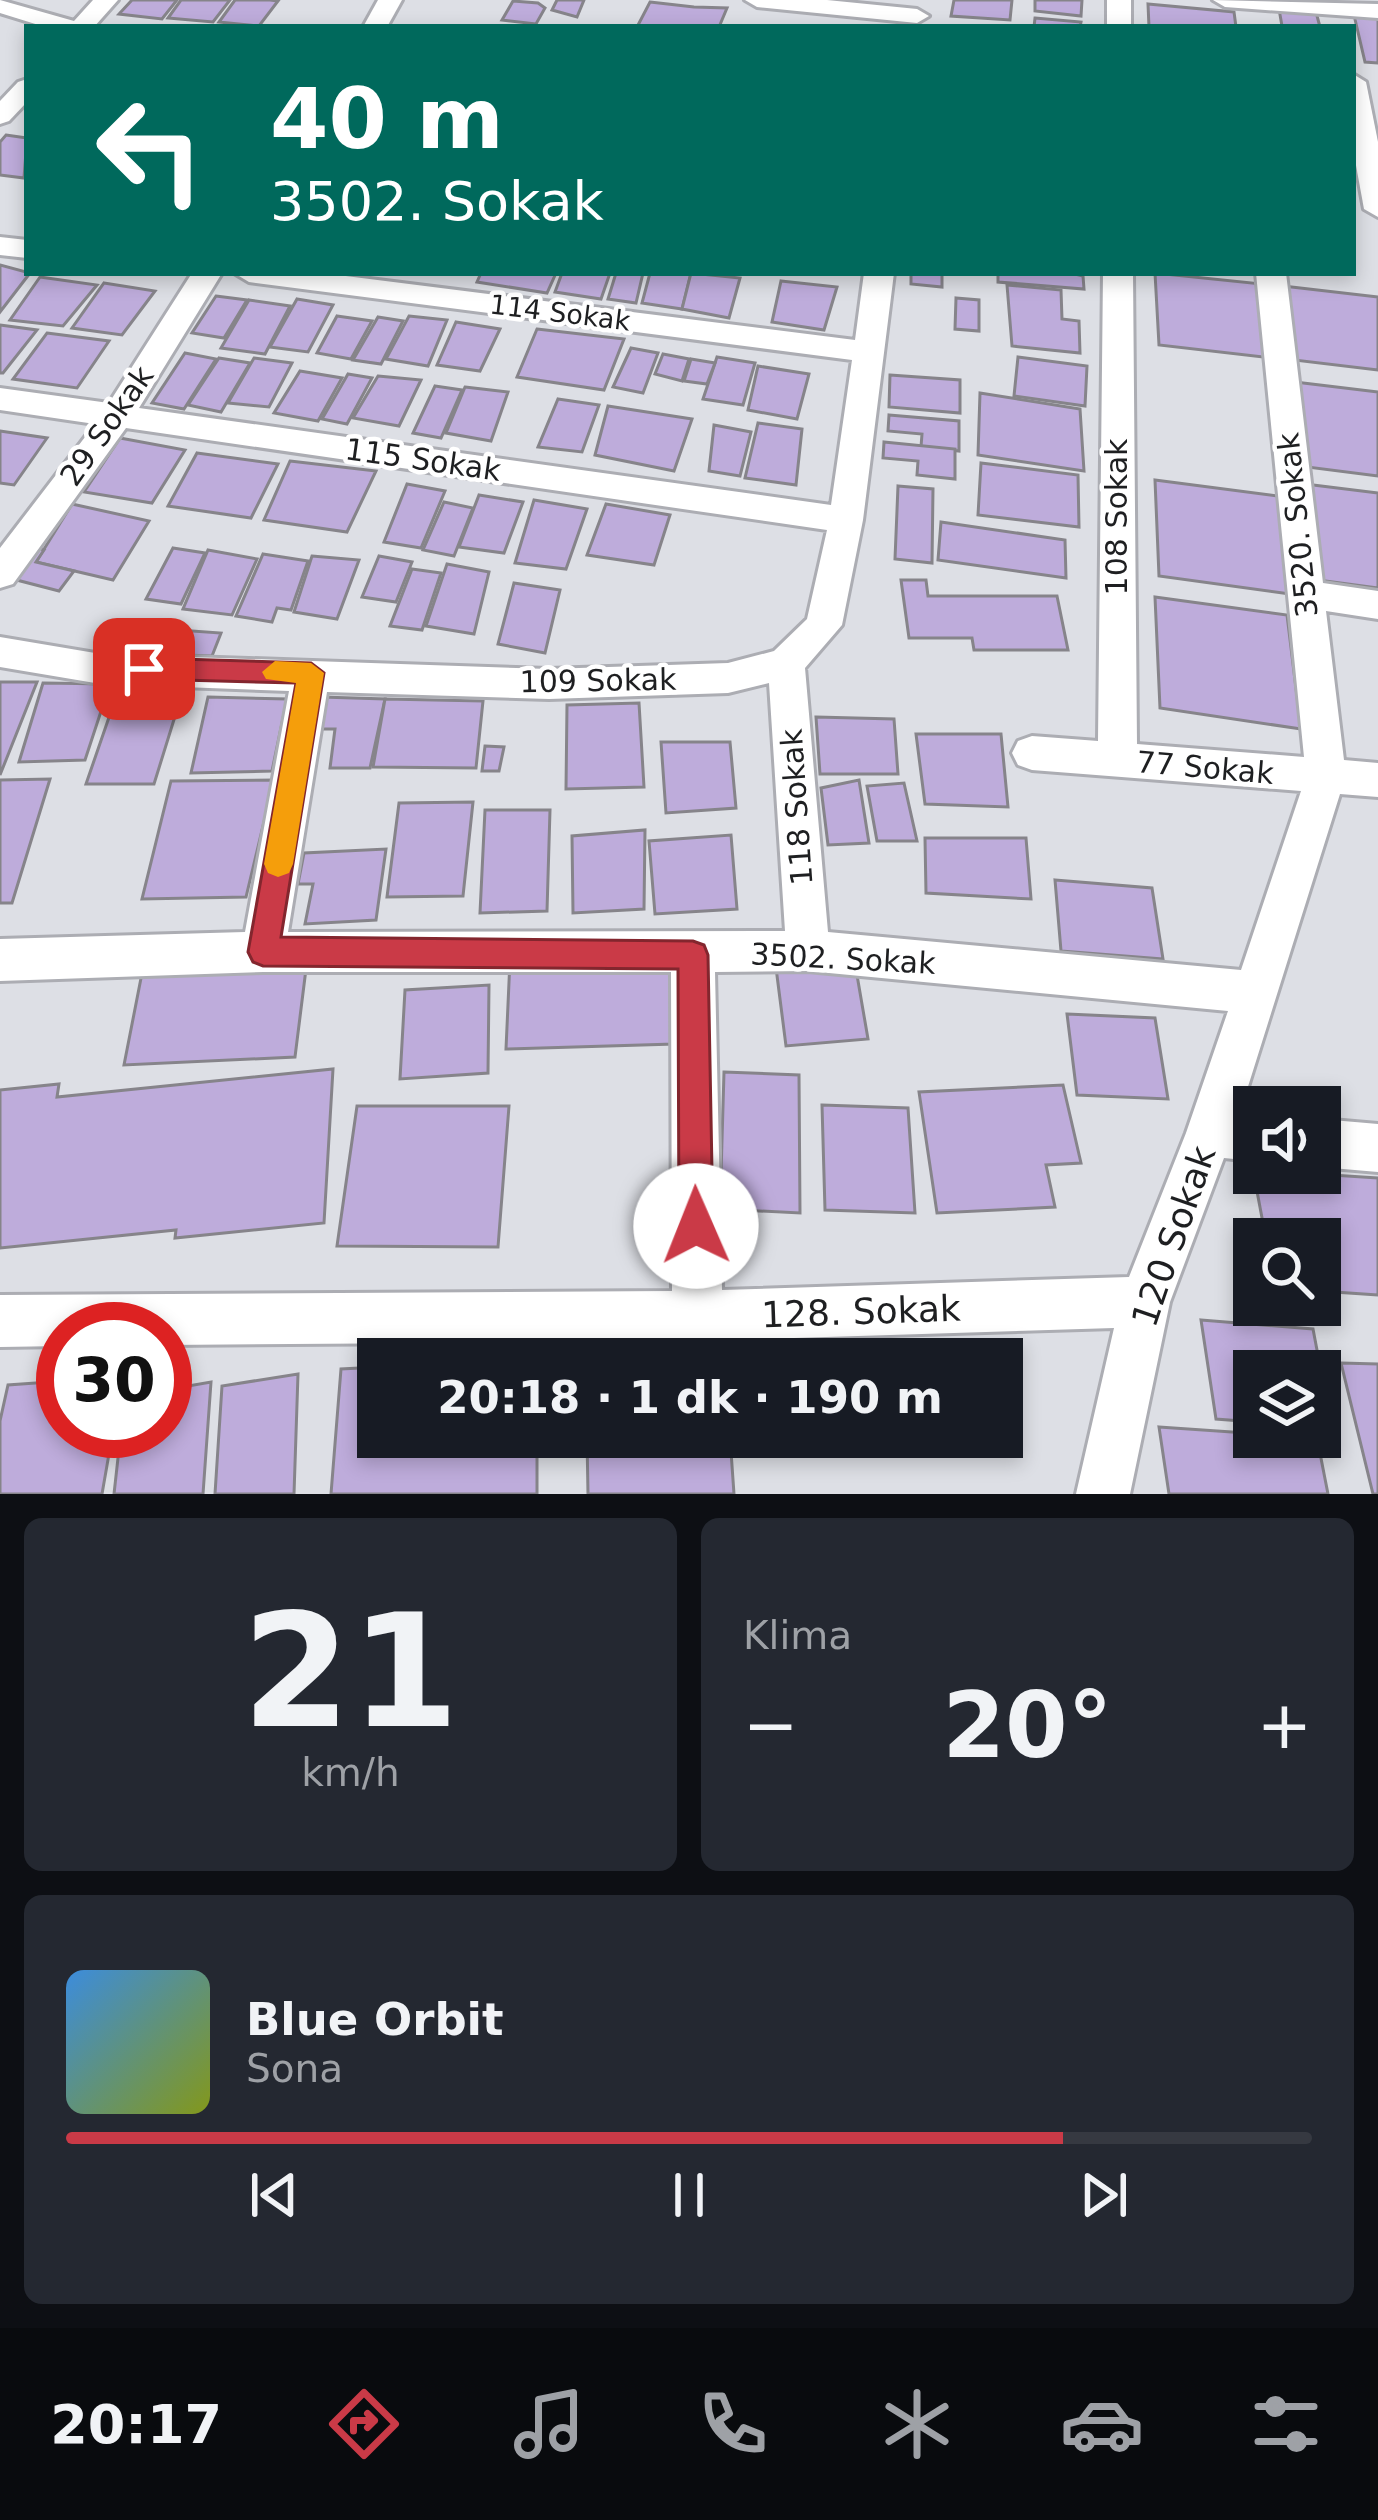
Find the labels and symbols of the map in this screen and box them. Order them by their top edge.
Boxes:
street label: 114 Sokak [488,289,632,337]
street label: 29 Sokak [53,359,161,492]
street label: 3520. Sokak [1270,430,1325,619]
street label: 115 Sokak [343,431,504,488]
street label: 108 Sokak [1099,438,1134,595]
pin [93,618,195,720]
street label: 109 Sokak [519,662,677,699]
street label: 118 Sokak [774,727,819,886]
street label: 77 Sokak [1135,744,1276,791]
street label: 3502. Sokak [750,936,937,981]
street label: 120 Sokak [1123,1140,1224,1332]
position arrow [633,1163,759,1289]
street label: 128. Sokak [761,1288,962,1335]
speed limit sign: 30 [36,1302,192,1458]

